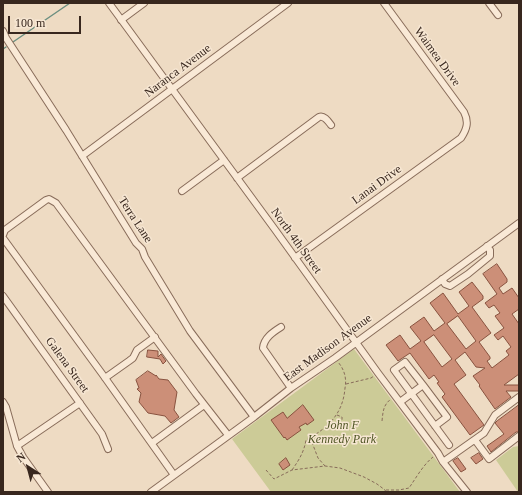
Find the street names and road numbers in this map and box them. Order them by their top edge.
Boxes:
street label: Waimea Drive [411,25,463,89]
street label: Naranca Avenue [142,41,214,101]
street label: Lanai Drive [349,162,405,208]
street label: Terra Lane [115,194,155,246]
street label: North 4th Street [267,205,325,277]
street label: East Madison Avenue [281,311,375,385]
street label: Galena Street [42,334,92,396]

